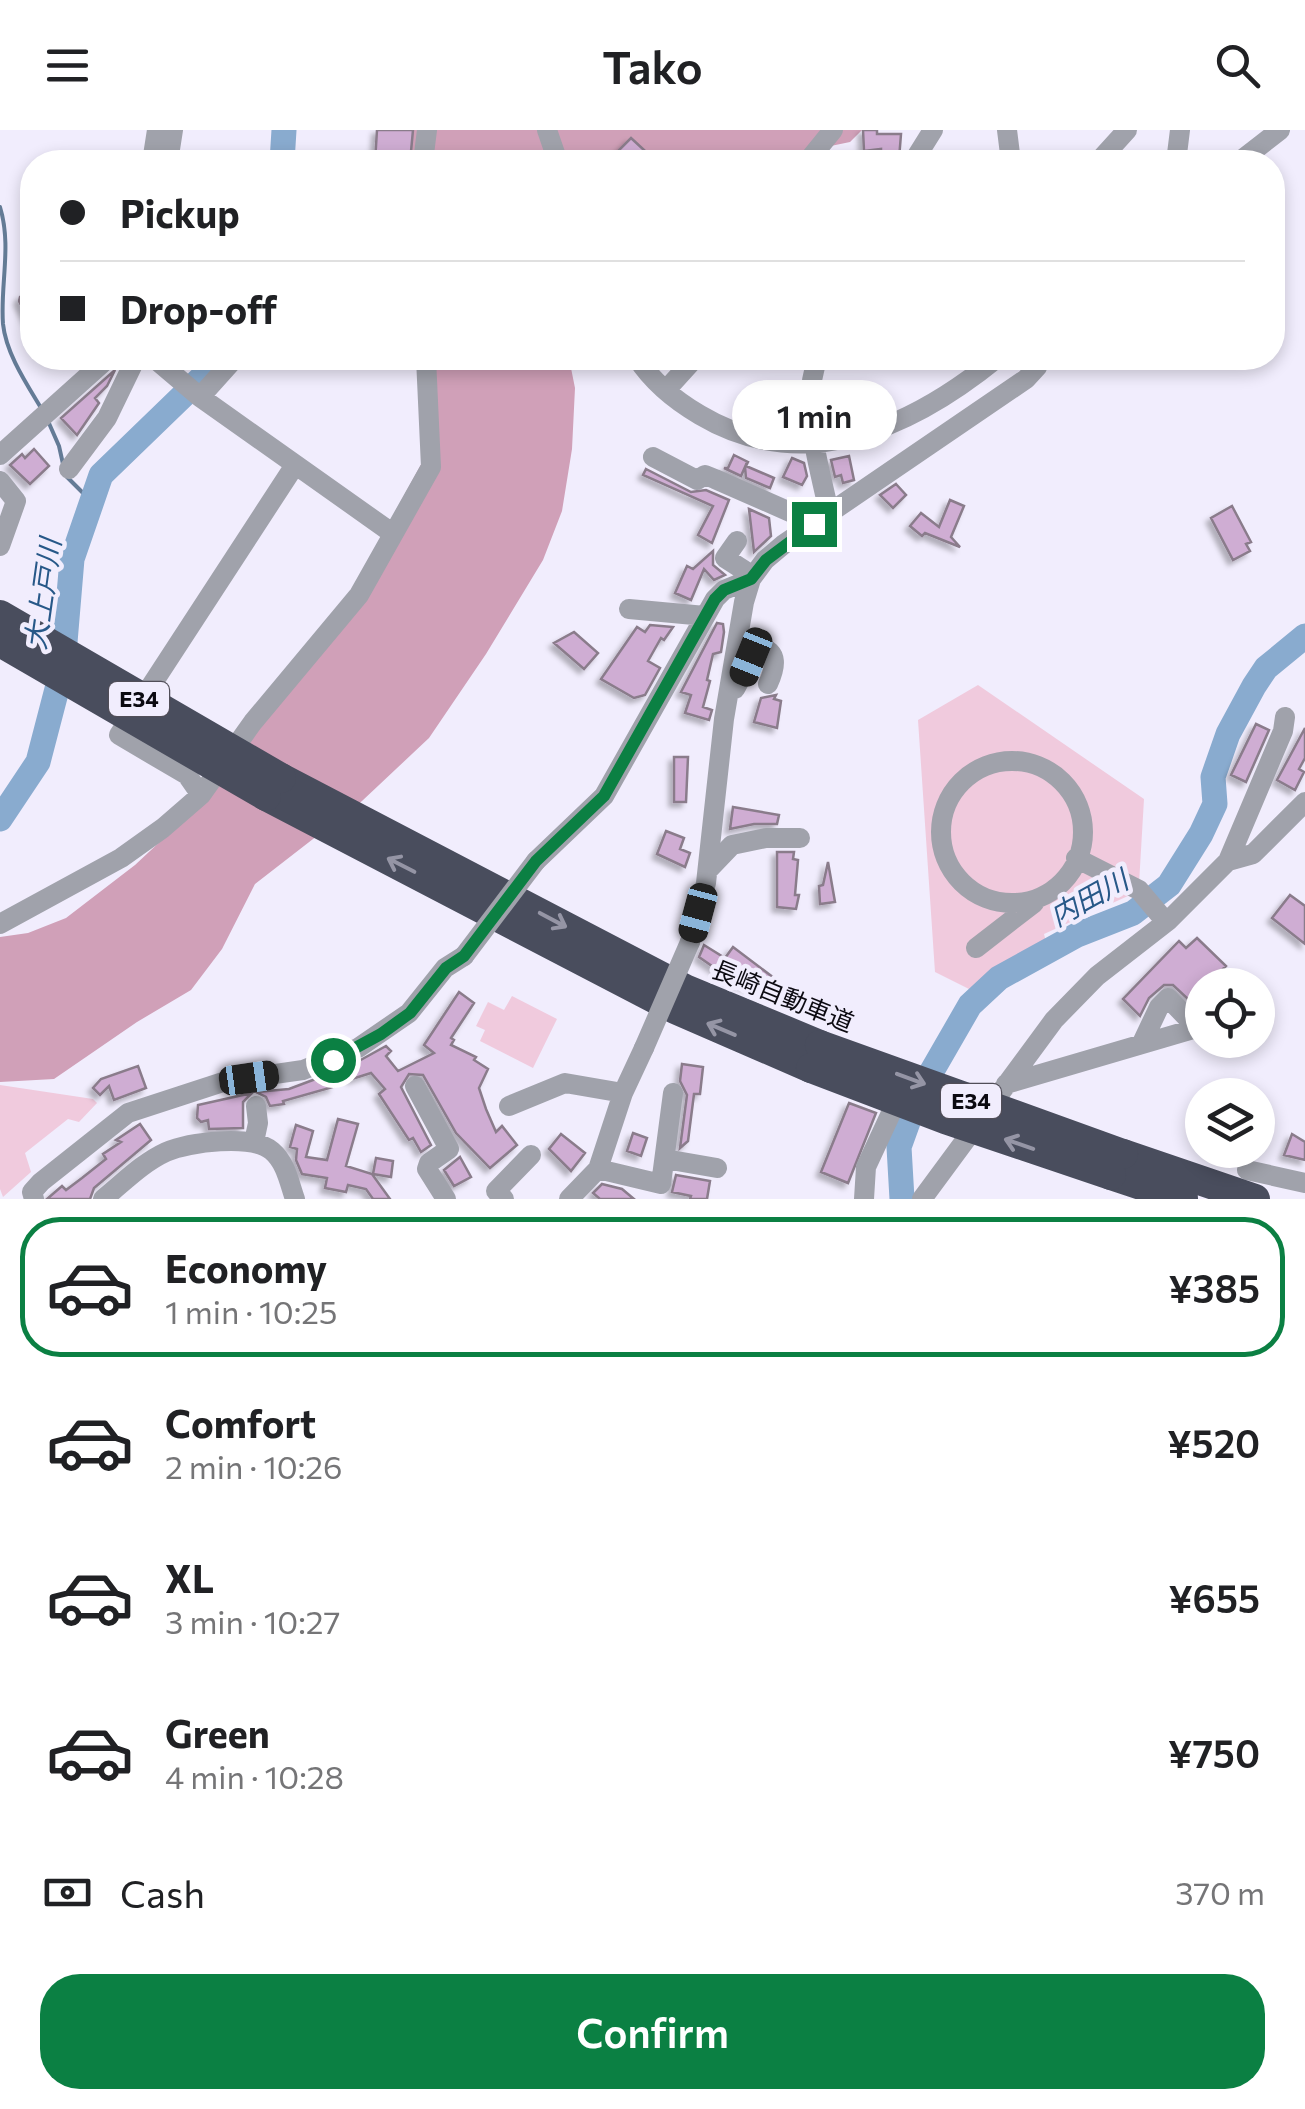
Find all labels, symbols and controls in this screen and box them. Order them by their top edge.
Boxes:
icon: menu [40,38,95,93]
text: Tako [602,38,703,93]
icon: search [1210,38,1265,93]
text: Pickup [120,189,240,236]
text: Drop-off [120,285,277,332]
callout: 1 min [732,379,896,449]
text: 1 min [777,395,852,435]
route end [792,502,837,547]
water label: 大上戸川 [17,533,67,652]
car [726,624,776,690]
road number: E34 [109,682,169,716]
one-way arrow [386,855,416,874]
water label: 内田川 [1044,860,1136,932]
car [676,880,720,946]
one-way arrow [538,910,568,930]
street label: 長崎自動車道 [708,953,859,1037]
map controls [1185,968,1275,1168]
button: locate [1185,968,1275,1058]
one-way arrow [706,1019,737,1037]
route start [311,1038,356,1083]
car [217,1059,281,1097]
one-way arrow [895,1071,926,1089]
button: layers [1185,1078,1275,1168]
road number: E34 [941,1084,1001,1118]
one-way arrow [1004,1134,1035,1152]
icon: car [45,1242,135,1332]
text: Economy [165,1244,327,1291]
text: ¥385 [1168,1264,1260,1311]
text: 1 min · 10:25 [165,1291,337,1331]
icon: car [45,1397,135,1487]
text: Comfort [165,1399,316,1446]
text: ¥520 [1167,1419,1260,1466]
text: 2 min · 10:26 [165,1446,342,1486]
icon: car [45,1552,135,1642]
text: XL [165,1554,214,1601]
text: ¥655 [1169,1574,1260,1621]
text: 3 min · 10:27 [165,1601,340,1641]
icon: car [45,1707,135,1797]
text: Green [165,1709,270,1756]
text: ¥750 [1168,1729,1260,1776]
text: 4 min · 10:28 [165,1756,344,1796]
icon: cash [40,1865,95,1920]
text: Cash [120,1869,205,1916]
text: 370 m [1175,1872,1265,1912]
button: Confirm [40,1974,1265,2089]

